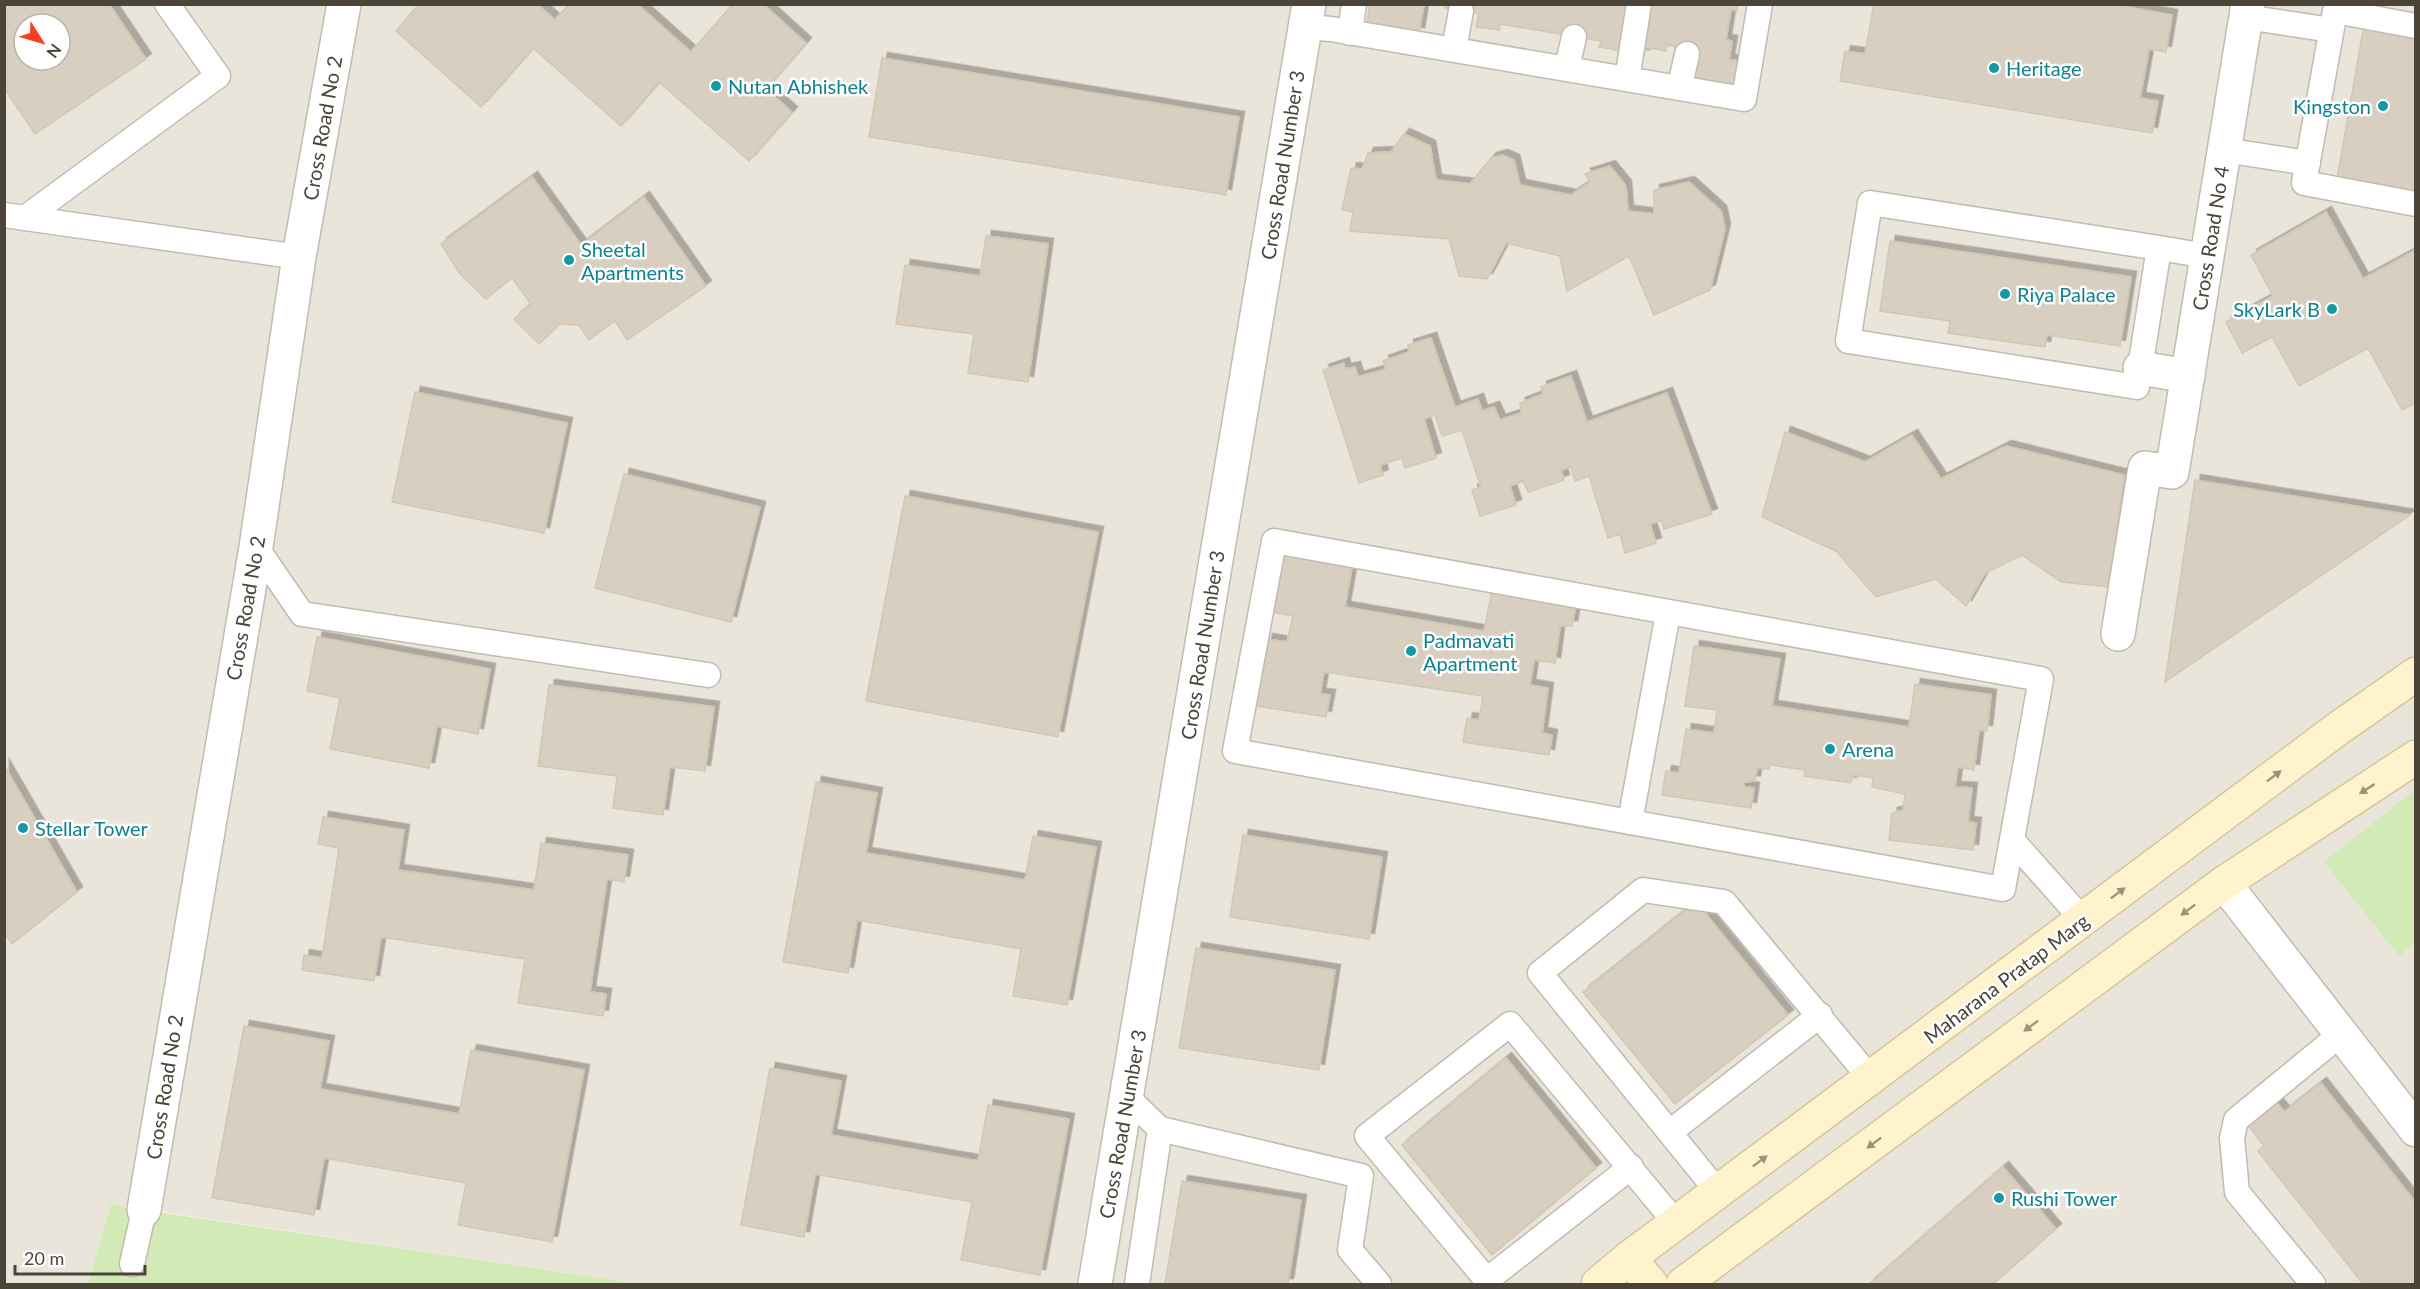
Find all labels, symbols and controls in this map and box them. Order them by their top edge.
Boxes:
north arrow [12,12,72,72]
text: N [43,41,66,62]
street label: Cross Road No 2 [297,54,347,202]
place label: Heritage [2006,56,2082,80]
marker: Heritage [1987,61,2001,75]
street label: Cross Road Number 3 [1255,69,1309,261]
place label: Nutan Abhishek [728,74,869,98]
marker: Nutan Abhishek [709,79,723,93]
place label: Kingston [2293,94,2371,118]
marker: Kingston [2376,99,2390,113]
street label: Cross Road No 4 [2187,163,2233,312]
place label: Sheetal Apartments [581,237,684,284]
marker: Sheetal Apartments [562,253,576,267]
place label: Riya Palace [2017,282,2116,306]
marker: Riya Palace [1998,287,2012,301]
place label: SkyLark B [2233,297,2320,321]
marker: SkyLark B [2325,302,2339,316]
street label: Cross Road No 2 [220,534,270,682]
street label: Cross Road Number 3 [1175,549,1229,741]
place label: Padmavati Apartment [1423,628,1517,675]
marker: Padmavati Apartment [1404,644,1418,658]
place label: Arena [1842,737,1894,761]
marker: Arena [1823,742,1837,756]
one-way arrow [2266,770,2282,783]
one-way arrow [2358,784,2375,795]
place label: Stellar Tower [35,816,149,840]
marker: Stellar Tower [16,821,30,835]
one-way arrow [2110,887,2126,900]
one-way arrow [2180,904,2196,916]
street label: Maharana Pratap Marg [1919,908,2093,1048]
street label: Cross Road No 2 [141,1013,187,1161]
one-way arrow [2024,1020,2039,1032]
street label: Cross Road Number 3 [1094,1028,1150,1220]
one-way arrow [1867,1136,1882,1148]
one-way arrow [1752,1155,1768,1167]
place label: Rushi Tower [2011,1186,2118,1210]
marker: Rushi Tower [1992,1191,2006,1205]
scale bar [15,1238,146,1276]
text: 20 m [24,1247,64,1269]

